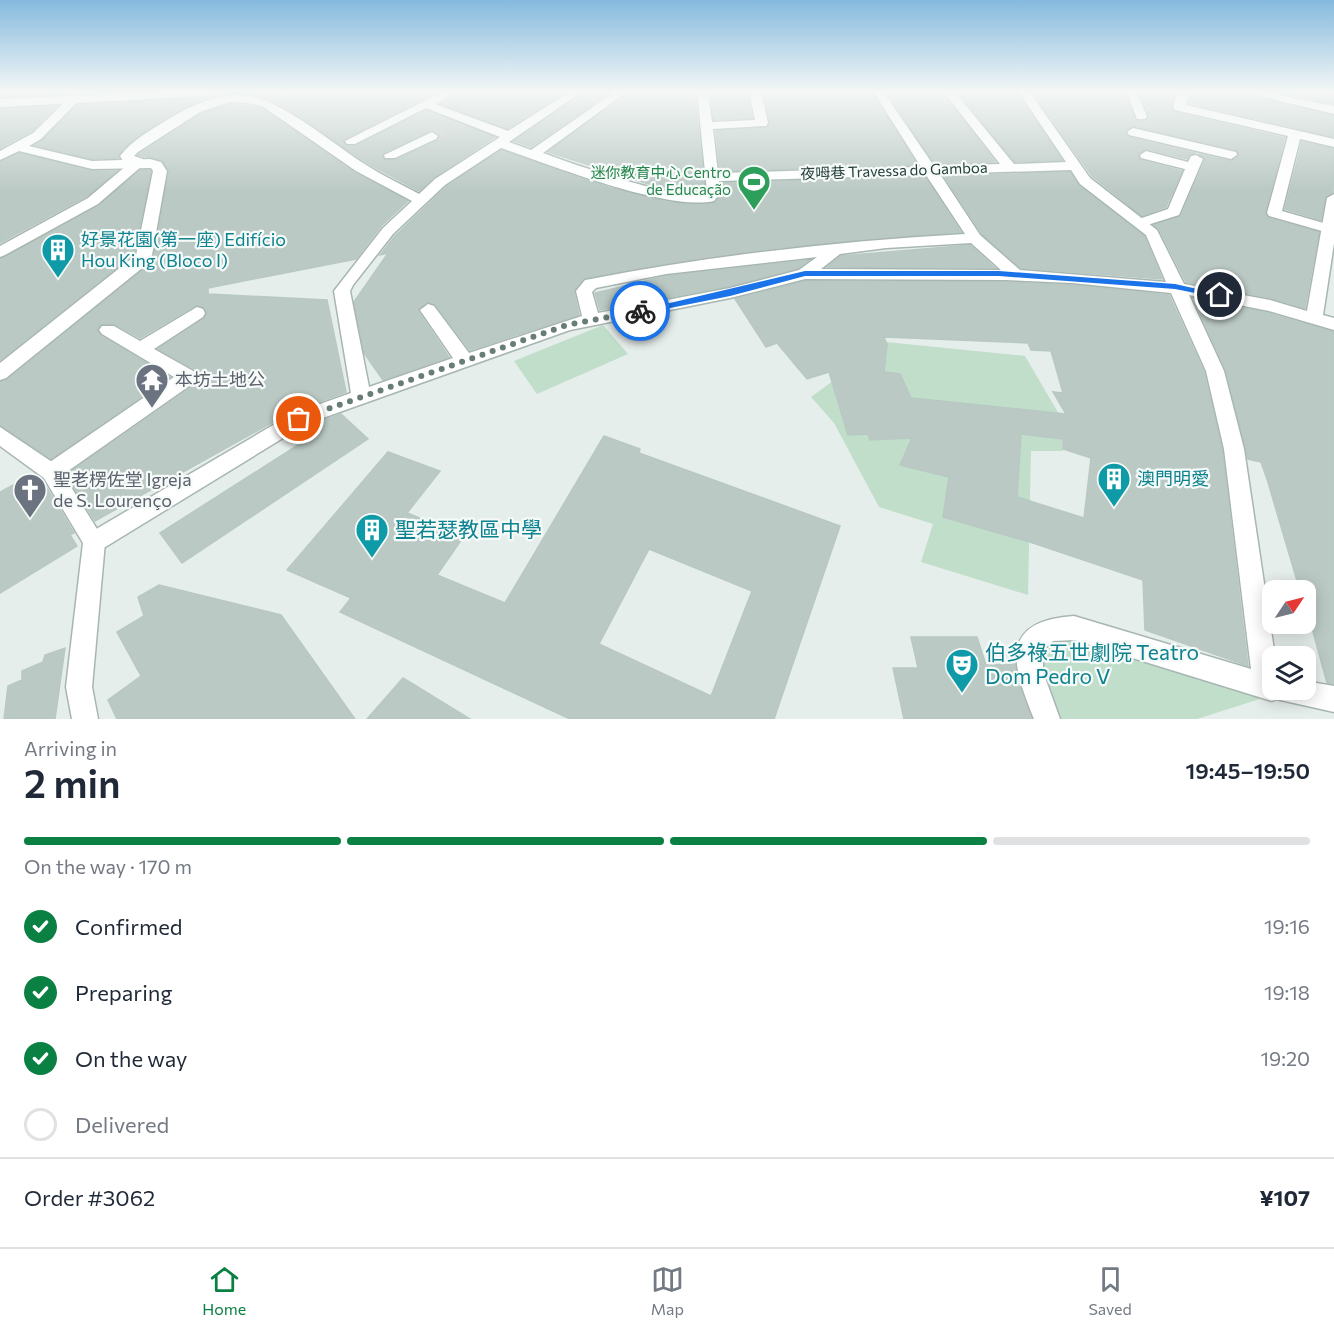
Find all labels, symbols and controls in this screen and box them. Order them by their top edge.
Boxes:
street label: 夜呣巷 Travessa do Gamboa [800,158,988,182]
place label: 迷你教育中心 Centro de Educação [590,163,731,198]
sports icon: 迷你教育中心 Centro de Educação [736,164,772,211]
place label: 好景花園(第一座) Edifício Hou King (Bloco I) [81,228,286,271]
building icon: 好景花園(第一座) Edifício Hou King (Bloco I) [40,232,76,279]
pin [1194,269,1245,320]
icon: home [1203,278,1236,311]
courier [610,281,670,341]
icon: bike [624,295,657,328]
temple icon: 本坊土地公 [134,362,170,409]
place label: 本坊土地公 [175,368,265,390]
pin [273,393,324,444]
icon: bag [282,402,315,435]
building icon: 澳門明愛 [1096,461,1132,508]
place label: 澳門明愛 [1137,467,1209,489]
place label: 聖老楞佐堂 Igreja de S. Lourenço [53,468,192,511]
church icon: 聖老楞佐堂 Igreja de S. Lourenço [12,472,48,519]
building icon: 聖若瑟教區中學 [354,512,390,559]
place label: 聖若瑟教區中學 [395,516,542,541]
north arrow [1262,580,1316,634]
map controls [1262,580,1316,700]
place label: 伯多祿五世劇院 Teatro Dom Pedro V [985,639,1199,688]
button: layers [1262,646,1316,700]
theatre icon: 伯多祿五世劇院 Teatro Dom Pedro V [944,647,980,694]
text: Arriving in [24,736,117,760]
text: 19:45–19:50 [1185,757,1310,784]
text: 2 min [24,758,121,806]
text: On the way · 170 m [24,854,192,878]
icon: check [24,910,57,943]
text: Confirmed [75,913,182,940]
text: 19:16 [1264,914,1310,938]
icon: check [24,976,57,1009]
text: Preparing [75,979,172,1006]
text: 19:18 [1264,980,1310,1004]
icon: check [24,1042,57,1075]
text: On the way [75,1045,187,1072]
text: 19:20 [1261,1046,1310,1070]
text: Delivered [75,1111,169,1138]
text: Order #3062 [24,1184,155,1211]
text: ¥107 [1259,1184,1310,1211]
tab: Home [202,1263,246,1318]
tab: Map [651,1263,684,1318]
tab: Saved [1088,1263,1132,1318]

